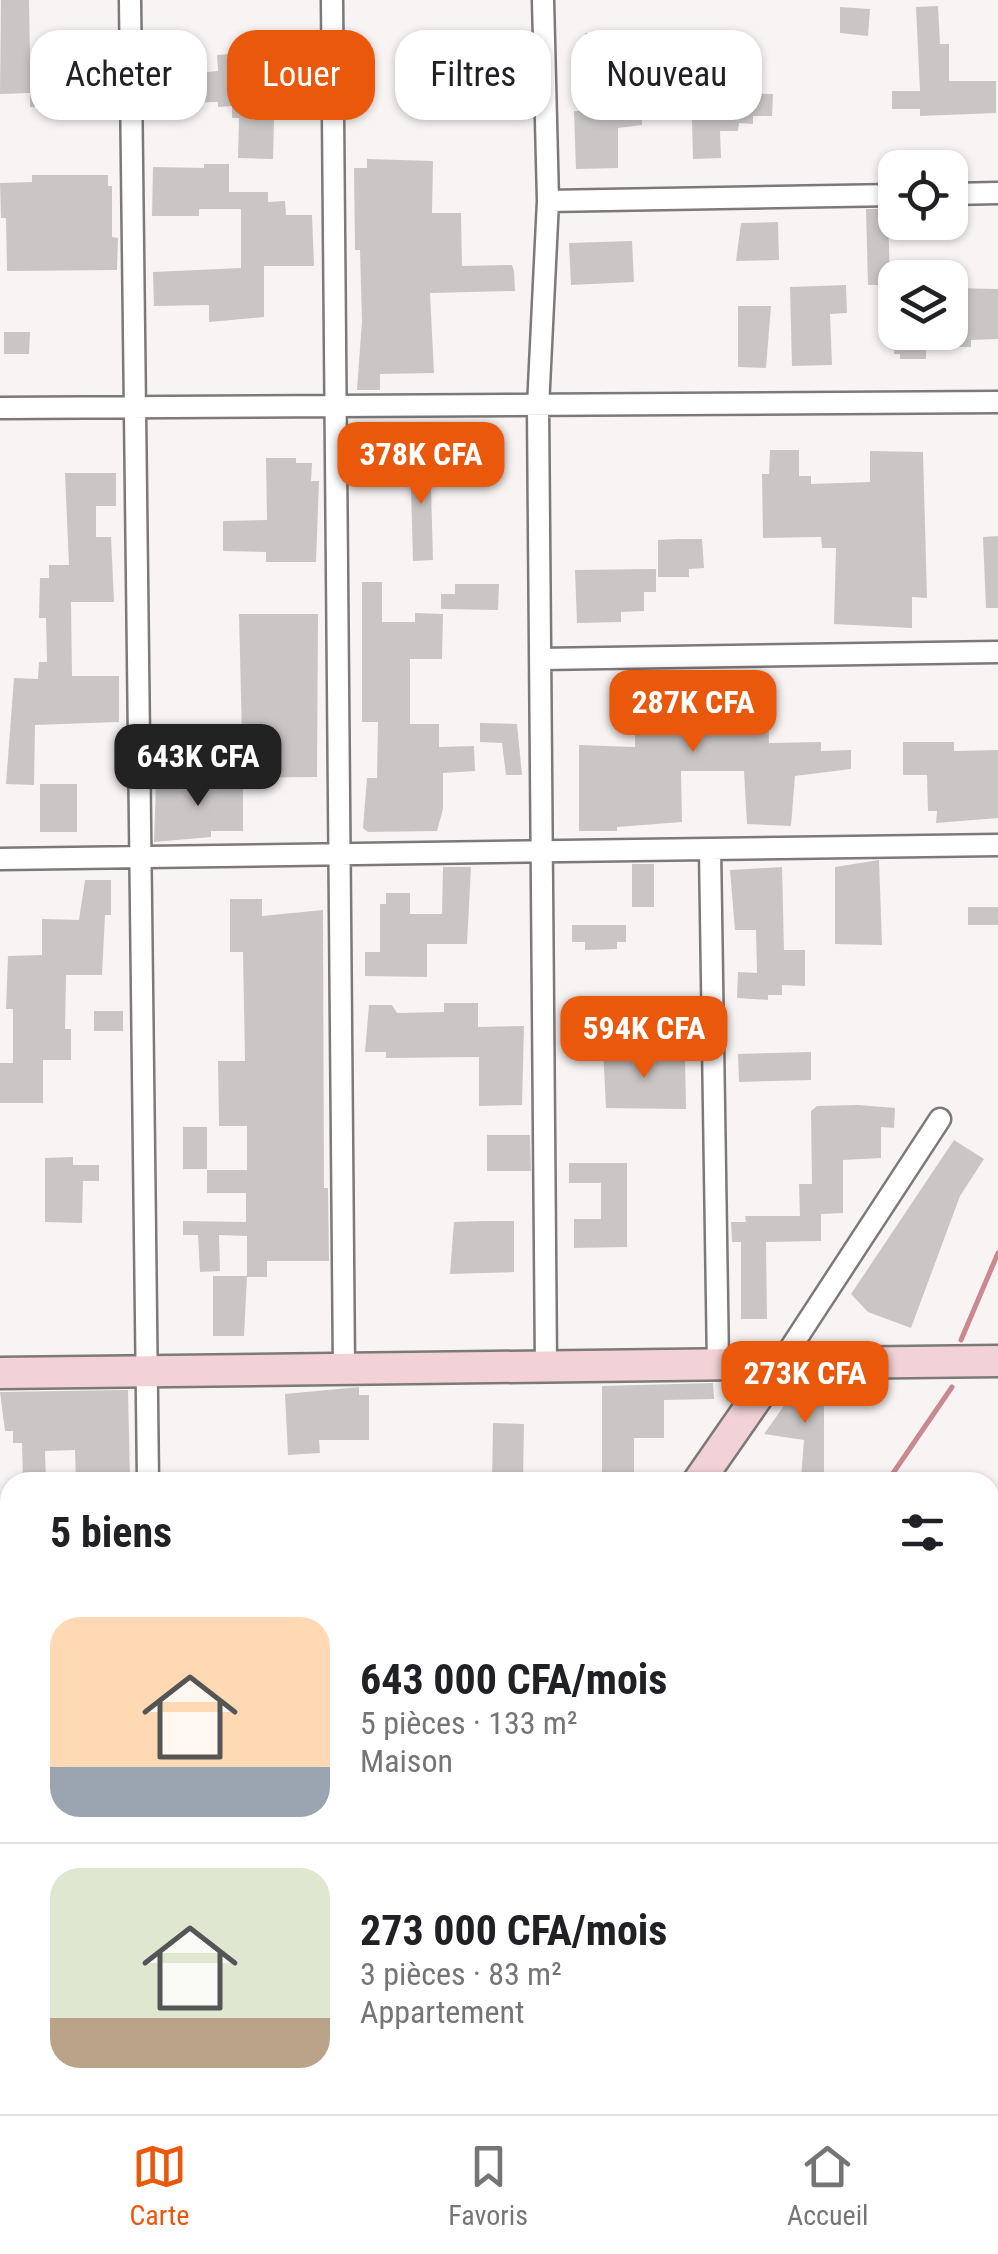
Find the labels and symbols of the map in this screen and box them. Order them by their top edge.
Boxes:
pin: 378K CFA [318,422,524,507]
pin: 287K CFA [590,670,796,755]
pin: 643K CFA [95,724,301,809]
pin: 594K CFA [541,996,747,1081]
pin: 273K CFA [702,1341,908,1426]

